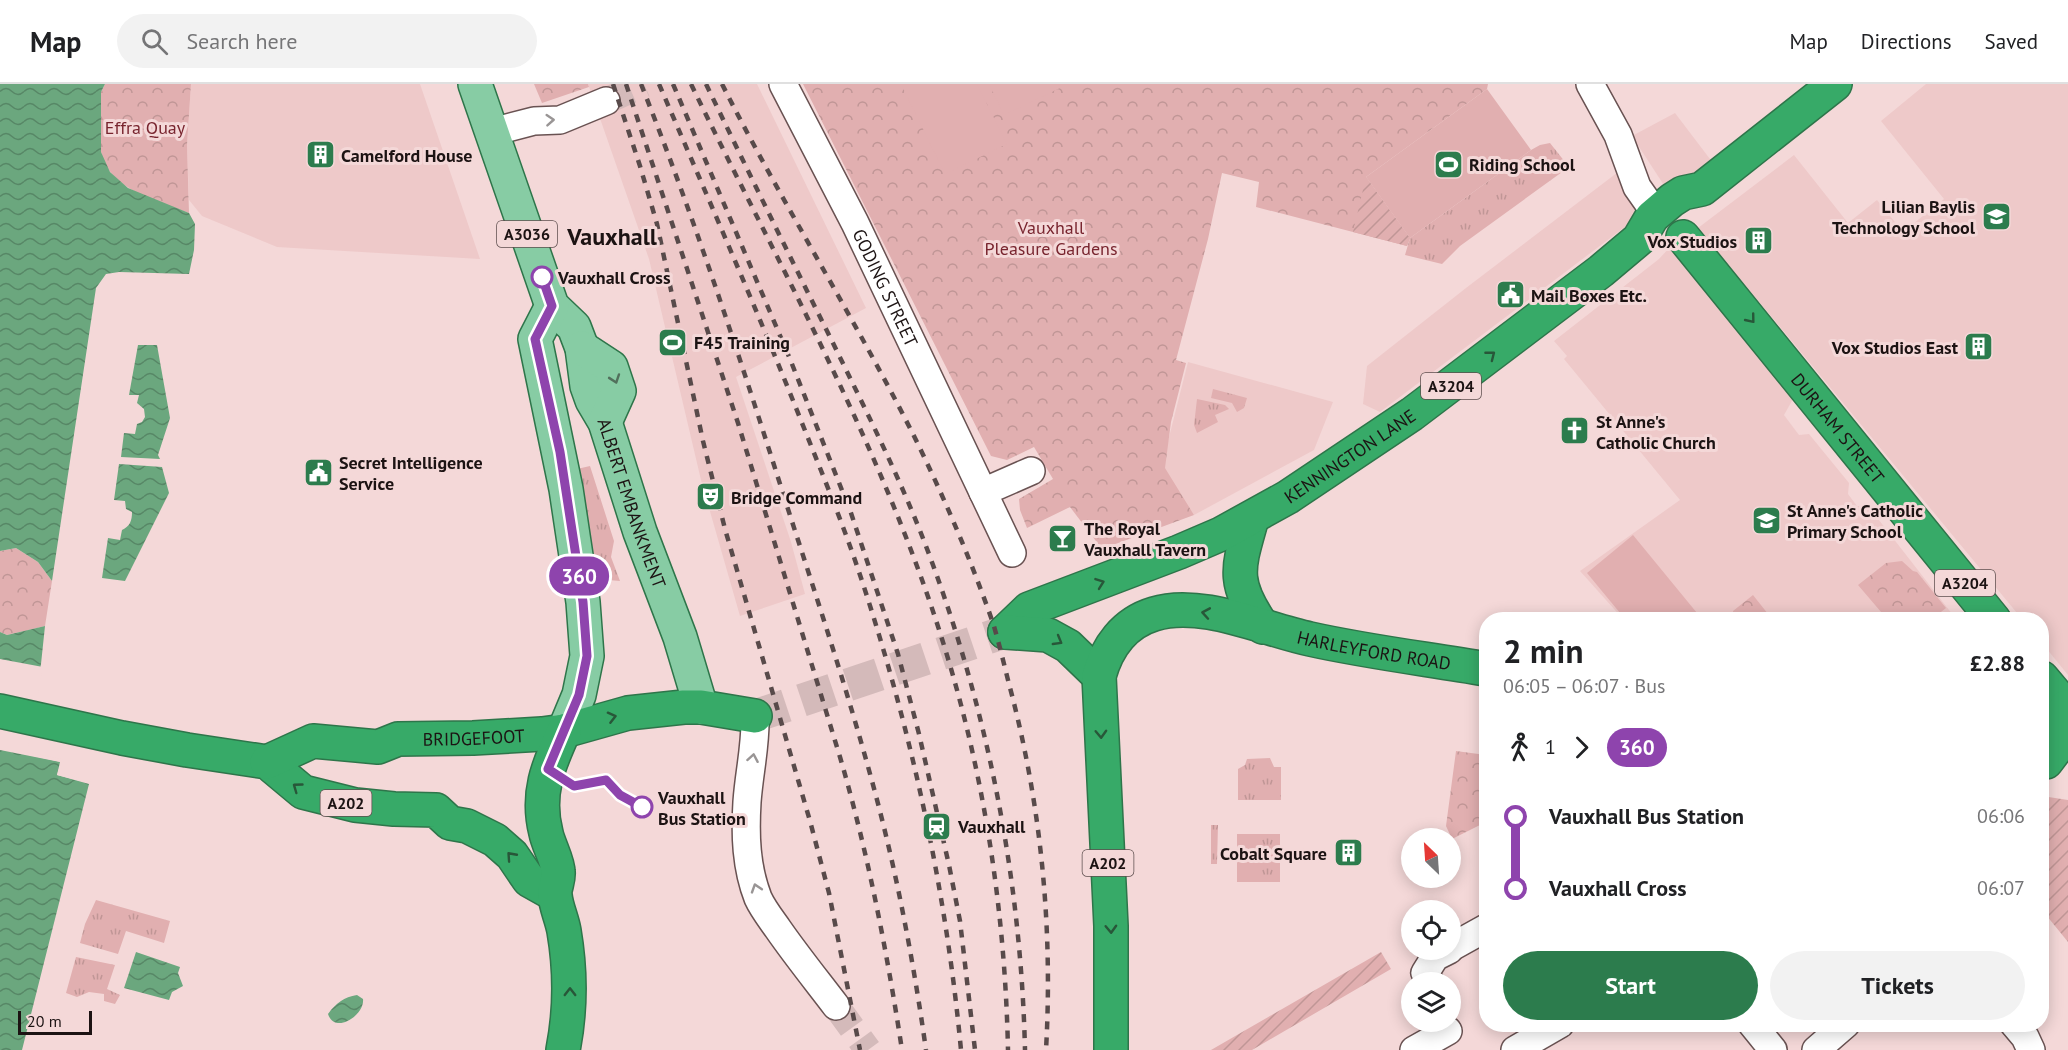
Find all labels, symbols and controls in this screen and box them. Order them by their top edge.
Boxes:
search box [117,14,537,68]
text: Map [30,23,81,60]
icon: search [138,25,171,58]
text: Search here [186,27,297,55]
text: Map [1789,28,1828,55]
text: Directions [1861,28,1952,55]
text: Saved [1985,28,2038,55]
one-way arrow [545,114,554,127]
park label: Effra Quay [105,116,186,139]
building icon: Camelford House [304,139,336,171]
place label: Camelford House [341,144,472,167]
sports icon: Riding School [1432,148,1464,180]
place label: Riding School [1469,153,1576,176]
place label: Lilian Baylis Technology School [1832,195,1976,239]
school or university icon: Lilian Baylis Technology School [1980,200,2012,232]
park label: Vauxhall Pleasure Gardens [984,216,1118,260]
road number: A3036 [497,221,557,247]
district label: Vauxhall [566,221,658,252]
street label: GODING STREET [848,225,924,350]
building icon: Vox Studios [1742,225,1774,257]
place label: Vox Studios [1646,230,1737,253]
marker: Vauxhall Cross [531,266,553,288]
place label: Vauxhall Cross [557,266,671,289]
public building icon: Mail Boxes Etc. [1494,279,1526,311]
place label: Mail Boxes Etc. [1531,284,1647,307]
one-way arrow [1743,312,1754,323]
sports icon: F45 Training [657,326,689,358]
place label: F45 Training [694,331,790,354]
building icon: Vox Studios East [1963,331,1995,363]
place label: Vox Studios East [1831,336,1959,359]
one-way arrow [1485,352,1496,363]
street label: DURHAM STREET [1786,368,1890,488]
one-way arrow [608,373,620,384]
road number: A3204 [1421,373,1481,399]
street label: KENNINGTON LANE [1279,404,1420,508]
place label: St Anne's Catholic Church [1596,410,1716,454]
street label: ALBERT EMBANKMENT [593,415,672,591]
church icon: St Anne's Catholic Church [1559,415,1591,447]
place label: Secret Intelligence Service [339,451,483,495]
public building icon: Secret Intelligence Service [302,456,334,488]
theatre icon: Bridge Command [694,481,726,513]
place label: Bridge Command [731,486,862,509]
place label: St Anne's Catholic Primary School [1787,499,1923,543]
school or university icon: St Anne's Catholic Primary School [1750,504,1782,536]
place label: The Royal Vauxhall Tavern [1083,517,1206,561]
bar icon: The Royal Vauxhall Tavern [1047,522,1079,554]
line badge: 360 [544,556,614,596]
text: 360 [561,563,597,590]
road number: A3204 [1935,570,1995,596]
one-way arrow [1094,578,1105,590]
one-way arrow [1201,607,1211,620]
street label: HARLEYFORD ROAD [1295,625,1452,675]
text: 2 min [1503,629,1584,672]
one-way arrow [1052,633,1062,645]
text: £2.88 [1970,649,2025,677]
text: 06:05 – 06:07 · Bus [1503,673,1665,699]
one-way arrow [607,711,617,724]
street label: BRIDGEFOOT [422,724,525,750]
one-way arrow [1095,730,1108,739]
icon: walk [1503,731,1536,764]
icon: forward [1565,731,1598,764]
text: 1 [1545,734,1556,760]
text: 360 [1619,734,1655,761]
one-way arrow [746,753,759,763]
one-way arrow [293,783,304,794]
place label: Vauxhall Bus Station [657,786,746,830]
road number: A202 [320,790,372,816]
marker: Vauxhall Bus Station [631,796,653,818]
text: Vauxhall Bus Station [1549,802,1744,830]
text: 06:06 [1977,803,2025,829]
station icon: Vauxhall [921,810,953,842]
place label: Vauxhall [957,815,1026,838]
north arrow [1401,828,1461,888]
map controls [1401,828,1461,1032]
building icon: Cobalt Square [1332,837,1364,869]
place label: Cobalt Square [1220,842,1327,865]
road number: A202 [1082,850,1134,876]
one-way arrow [507,852,518,863]
text: Vauxhall Cross [1549,874,1687,902]
text: 06:07 [1977,875,2025,901]
one-way arrow [750,883,763,894]
button: locate [1401,900,1461,960]
one-way arrow [1104,924,1117,933]
button: Start [1503,951,1758,1020]
button: Tickets [1770,951,2025,1020]
button: layers [1401,972,1461,1032]
one-way arrow [564,988,576,997]
scale bar [18,1008,92,1036]
text: 20 m [27,1011,62,1031]

